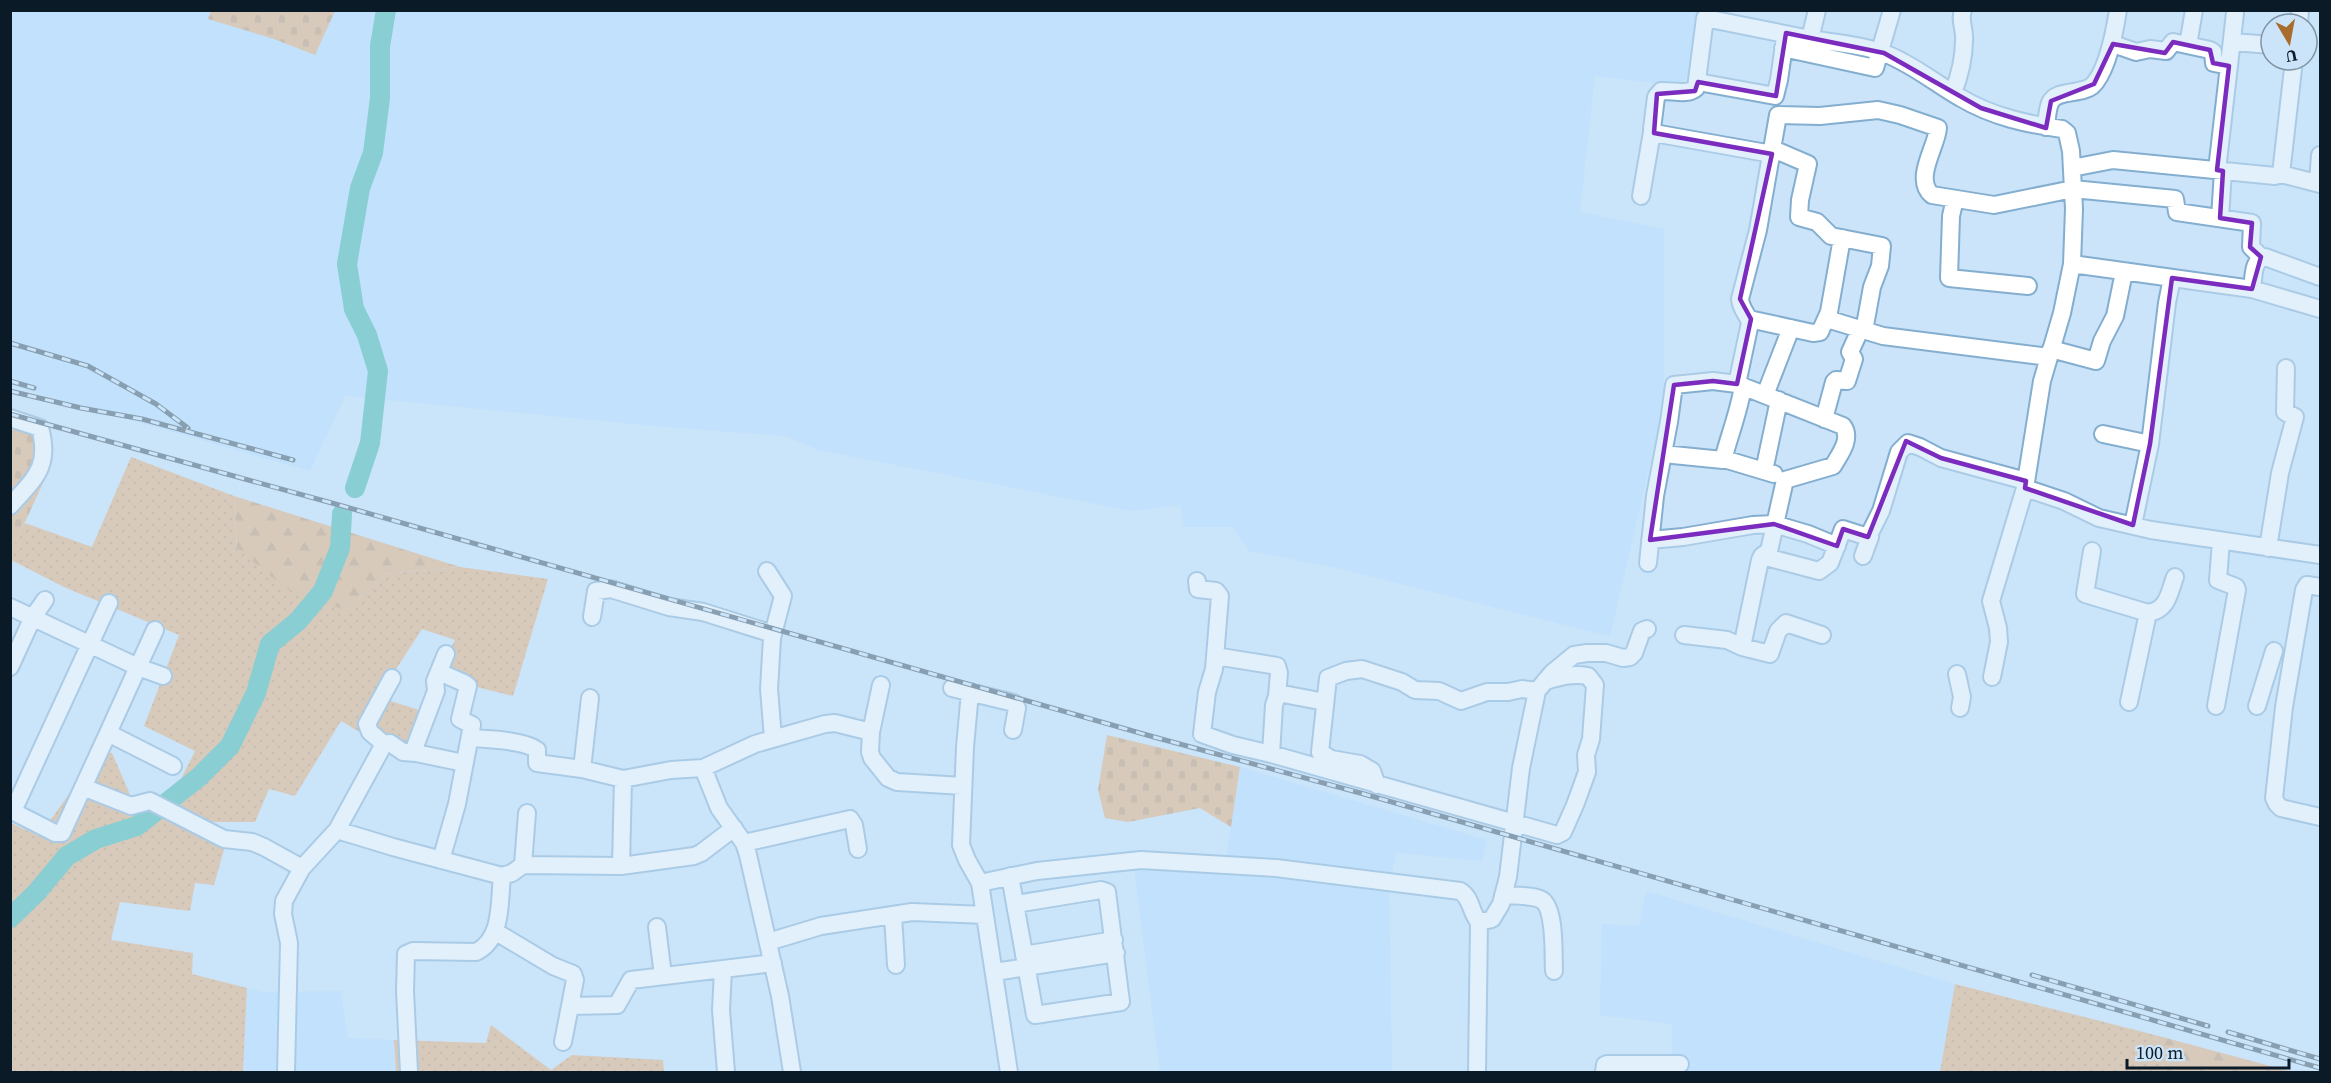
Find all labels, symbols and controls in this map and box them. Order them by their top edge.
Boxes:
north arrow [2259,12,2319,72]
text: U [2284,45,2299,69]
scale bar [2127,1032,2289,1070]
text: 100 m [2136,1040,2183,1065]

